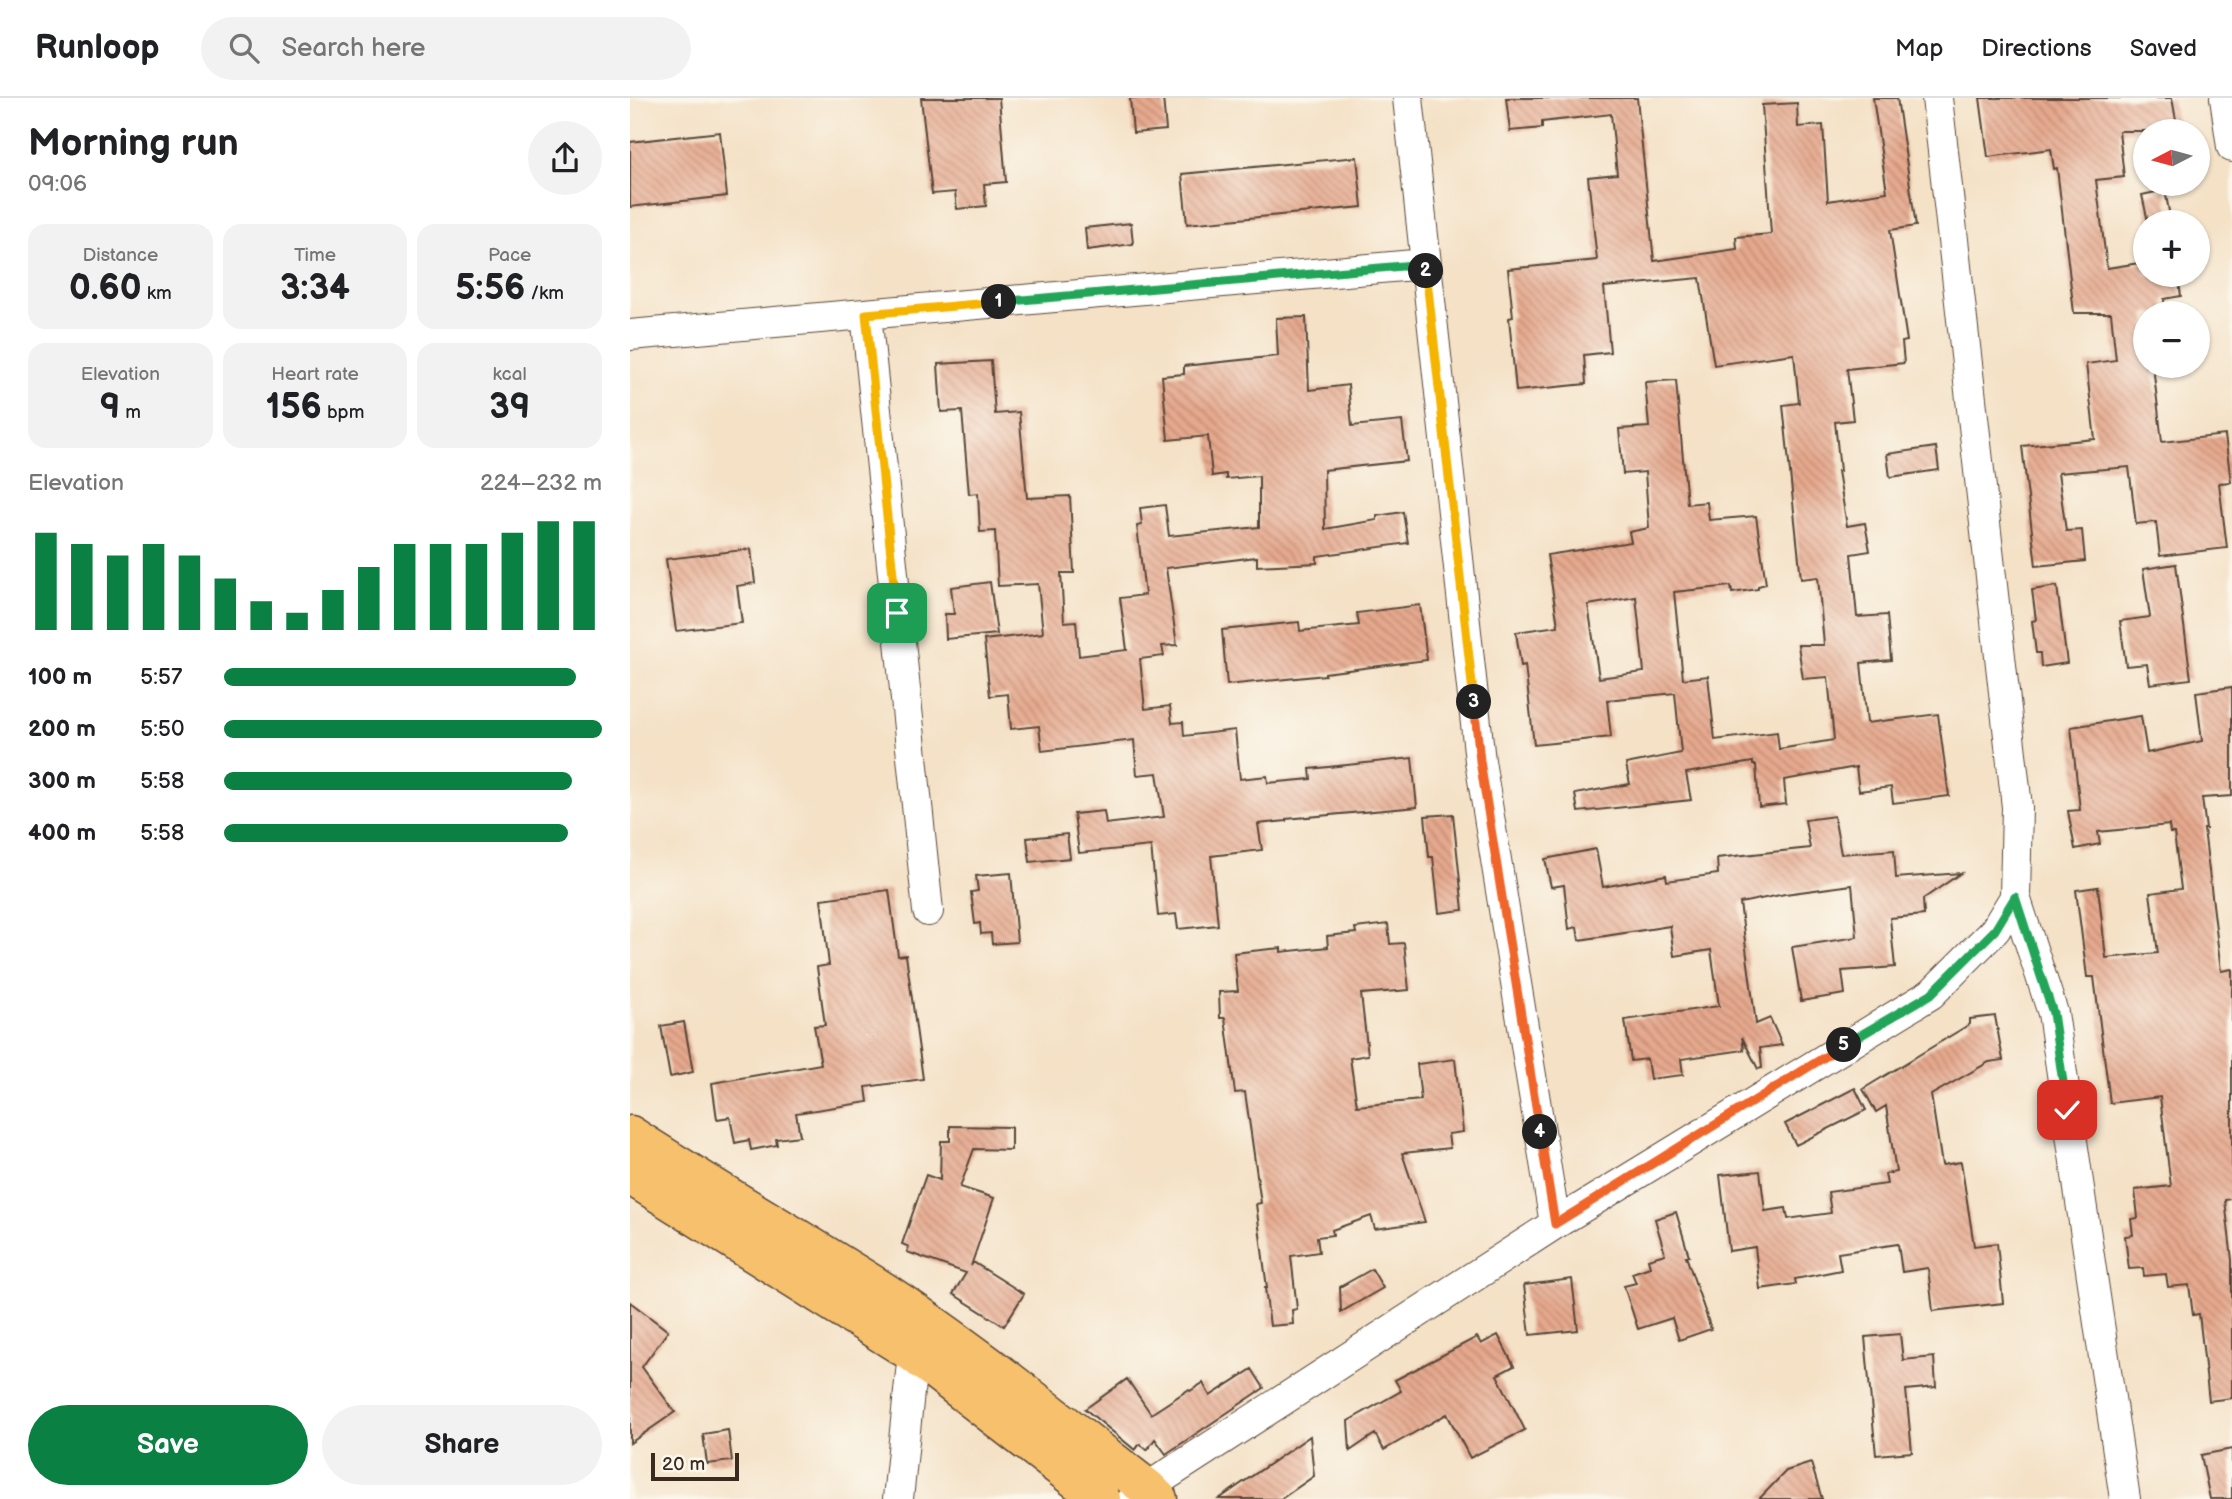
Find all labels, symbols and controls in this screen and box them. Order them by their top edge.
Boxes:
search box [201,17,691,80]
text: Runloop [35,28,159,68]
icon: search [225,29,263,67]
text: Search here [281,33,425,64]
text: Map [1895,34,1943,63]
text: Directions [1981,34,2092,63]
text: Saved [2130,34,2197,63]
north arrow [2133,119,2210,196]
map controls [2133,119,2210,378]
text: Morning run [28,121,239,166]
button: share [528,121,602,195]
text: 09:06 [28,170,87,198]
button: + [2133,210,2210,287]
text: Distance [82,244,158,267]
text: Time [294,244,336,267]
text: Pace [488,244,531,267]
pin: 2 [1408,254,1444,288]
text: 2 [1420,259,1431,282]
text: 0.60 [69,267,142,310]
text: 3:34 [280,267,350,310]
text: 5:56 [455,267,525,310]
text: km [142,282,172,305]
text: /km [525,282,564,305]
pin: 1 [982,284,1016,320]
text: 1 [995,290,1003,313]
button: − [2133,301,2210,378]
text: Elevation [81,363,160,386]
text: Heart rate [271,363,359,386]
text: kcal [493,363,527,386]
text: 9 [100,386,120,429]
text: 156 [266,386,322,429]
text: 39 [489,386,530,429]
text: m [120,401,141,424]
text: bpm [322,401,364,424]
text: Elevation [28,469,124,497]
text: 224–232 m [480,469,602,497]
pin [867,583,927,643]
icon: arrive [878,594,916,632]
text: 100 m [28,663,92,691]
text: 5:57 [140,663,182,691]
pin: 3 [1456,684,1492,720]
text: 3 [1468,690,1479,713]
text: 200 m [28,715,96,743]
text: 5:50 [140,715,185,743]
text: 300 m [28,767,96,795]
text: 5:58 [140,767,184,795]
text: 400 m [28,819,96,847]
text: 5:58 [140,819,184,847]
pin: 5 [1826,1028,1862,1062]
text: 5 [1838,1033,1849,1056]
pin [2037,1080,2097,1140]
icon: check [2048,1091,2086,1129]
pin: 4 [1522,1114,1558,1150]
text: 4 [1534,1120,1545,1143]
button: Save [28,1405,308,1485]
button: Share [322,1405,602,1485]
scale bar [651,1450,738,1482]
text: 20 m [662,1453,705,1476]

